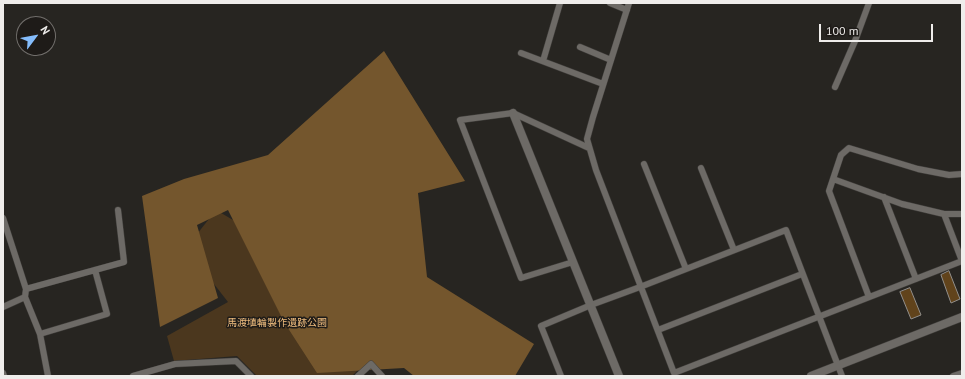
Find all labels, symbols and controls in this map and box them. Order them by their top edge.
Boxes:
north arrow [16,16,56,56]
scale bar [821,16,935,42]
text: N [37,23,53,37]
text: 100 m [826,23,859,38]
park label: 馬渡埴輪製作遺跡公園 [227,317,327,329]

